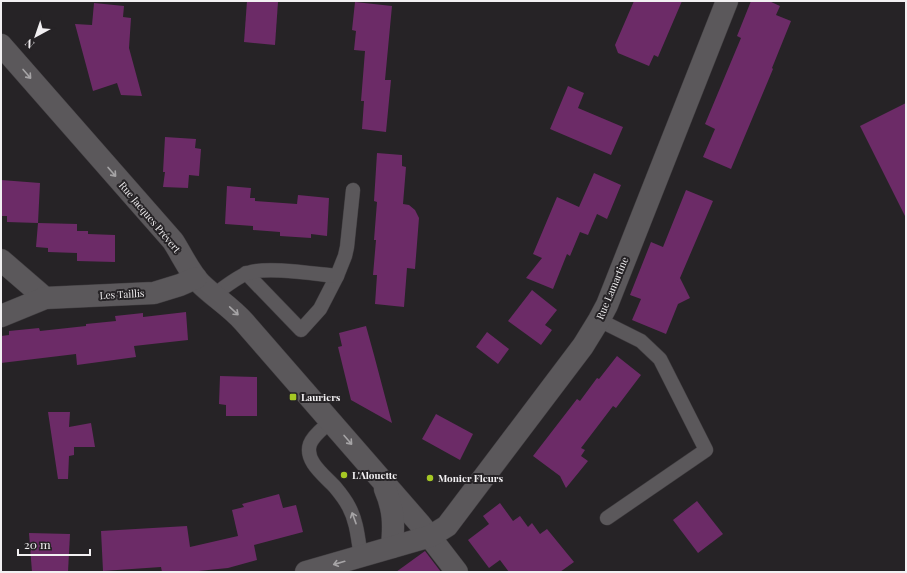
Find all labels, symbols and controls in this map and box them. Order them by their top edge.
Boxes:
north arrow [16,16,56,56]
text: N [21,36,37,52]
one-way arrow [22,69,31,79]
one-way arrow [108,167,117,177]
street label: Rue Jacques Prévert [116,178,184,256]
street label: Rue Lamartine [593,255,631,321]
street label: Les Taillis [99,286,145,302]
one-way arrow [229,307,239,316]
place label: Lauriers [301,390,341,404]
marker: Lauriers [288,392,298,402]
one-way arrow [343,435,352,446]
place label: L'Alouette [352,468,397,482]
marker: L'Alouette [339,470,349,480]
place label: Monier Fleurs [438,471,503,485]
marker: Monier Fleurs [425,473,435,483]
one-way arrow [349,513,357,525]
scale bar [18,531,90,557]
text: 20 m [24,536,51,552]
one-way arrow [333,560,346,567]

